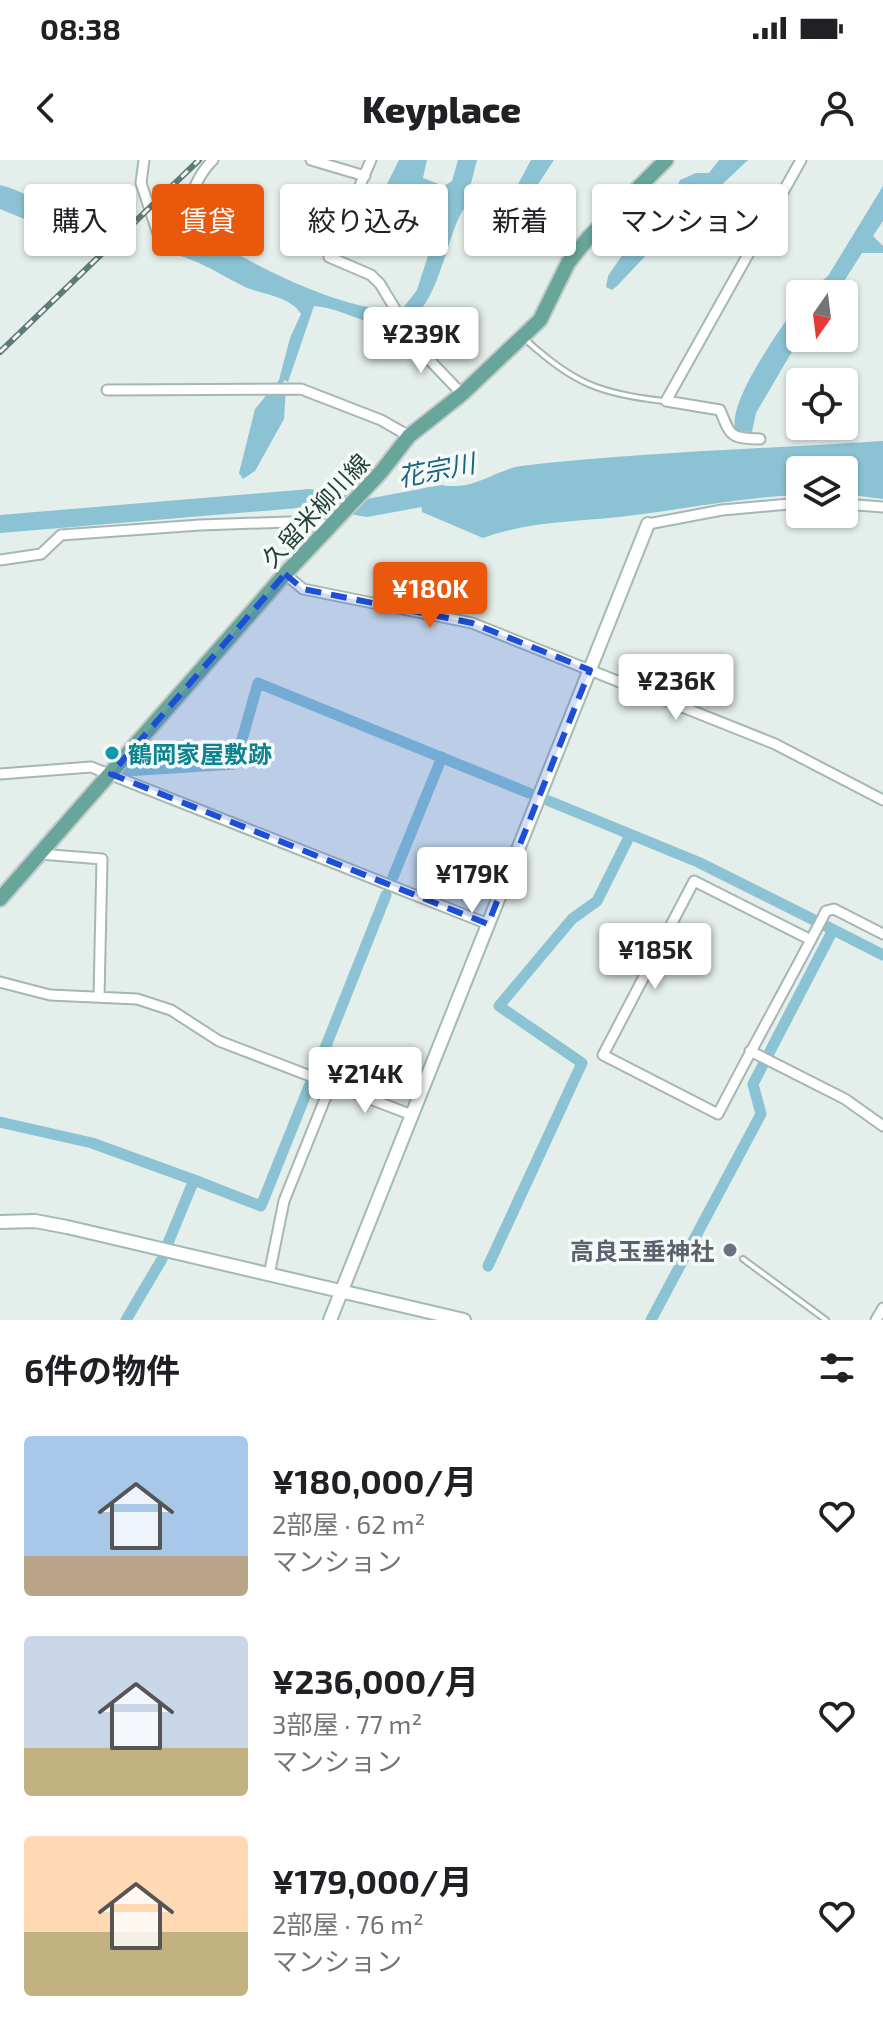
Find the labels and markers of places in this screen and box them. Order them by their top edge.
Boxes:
pin: ¥239K [365,307,477,375]
pin: ¥180K [374,562,486,630]
pin: ¥236K [620,654,732,722]
place label: 鶴岡家屋敷跡 [128,739,272,768]
marker: 鶴岡家屋敷跡 [103,744,121,762]
pin: ¥179K [416,847,528,915]
pin: ¥185K [599,923,711,991]
pin: ¥214K [309,1047,421,1115]
place label: 高良玉垂神社 [570,1236,714,1265]
marker: 高良玉垂神社 [721,1241,739,1259]

